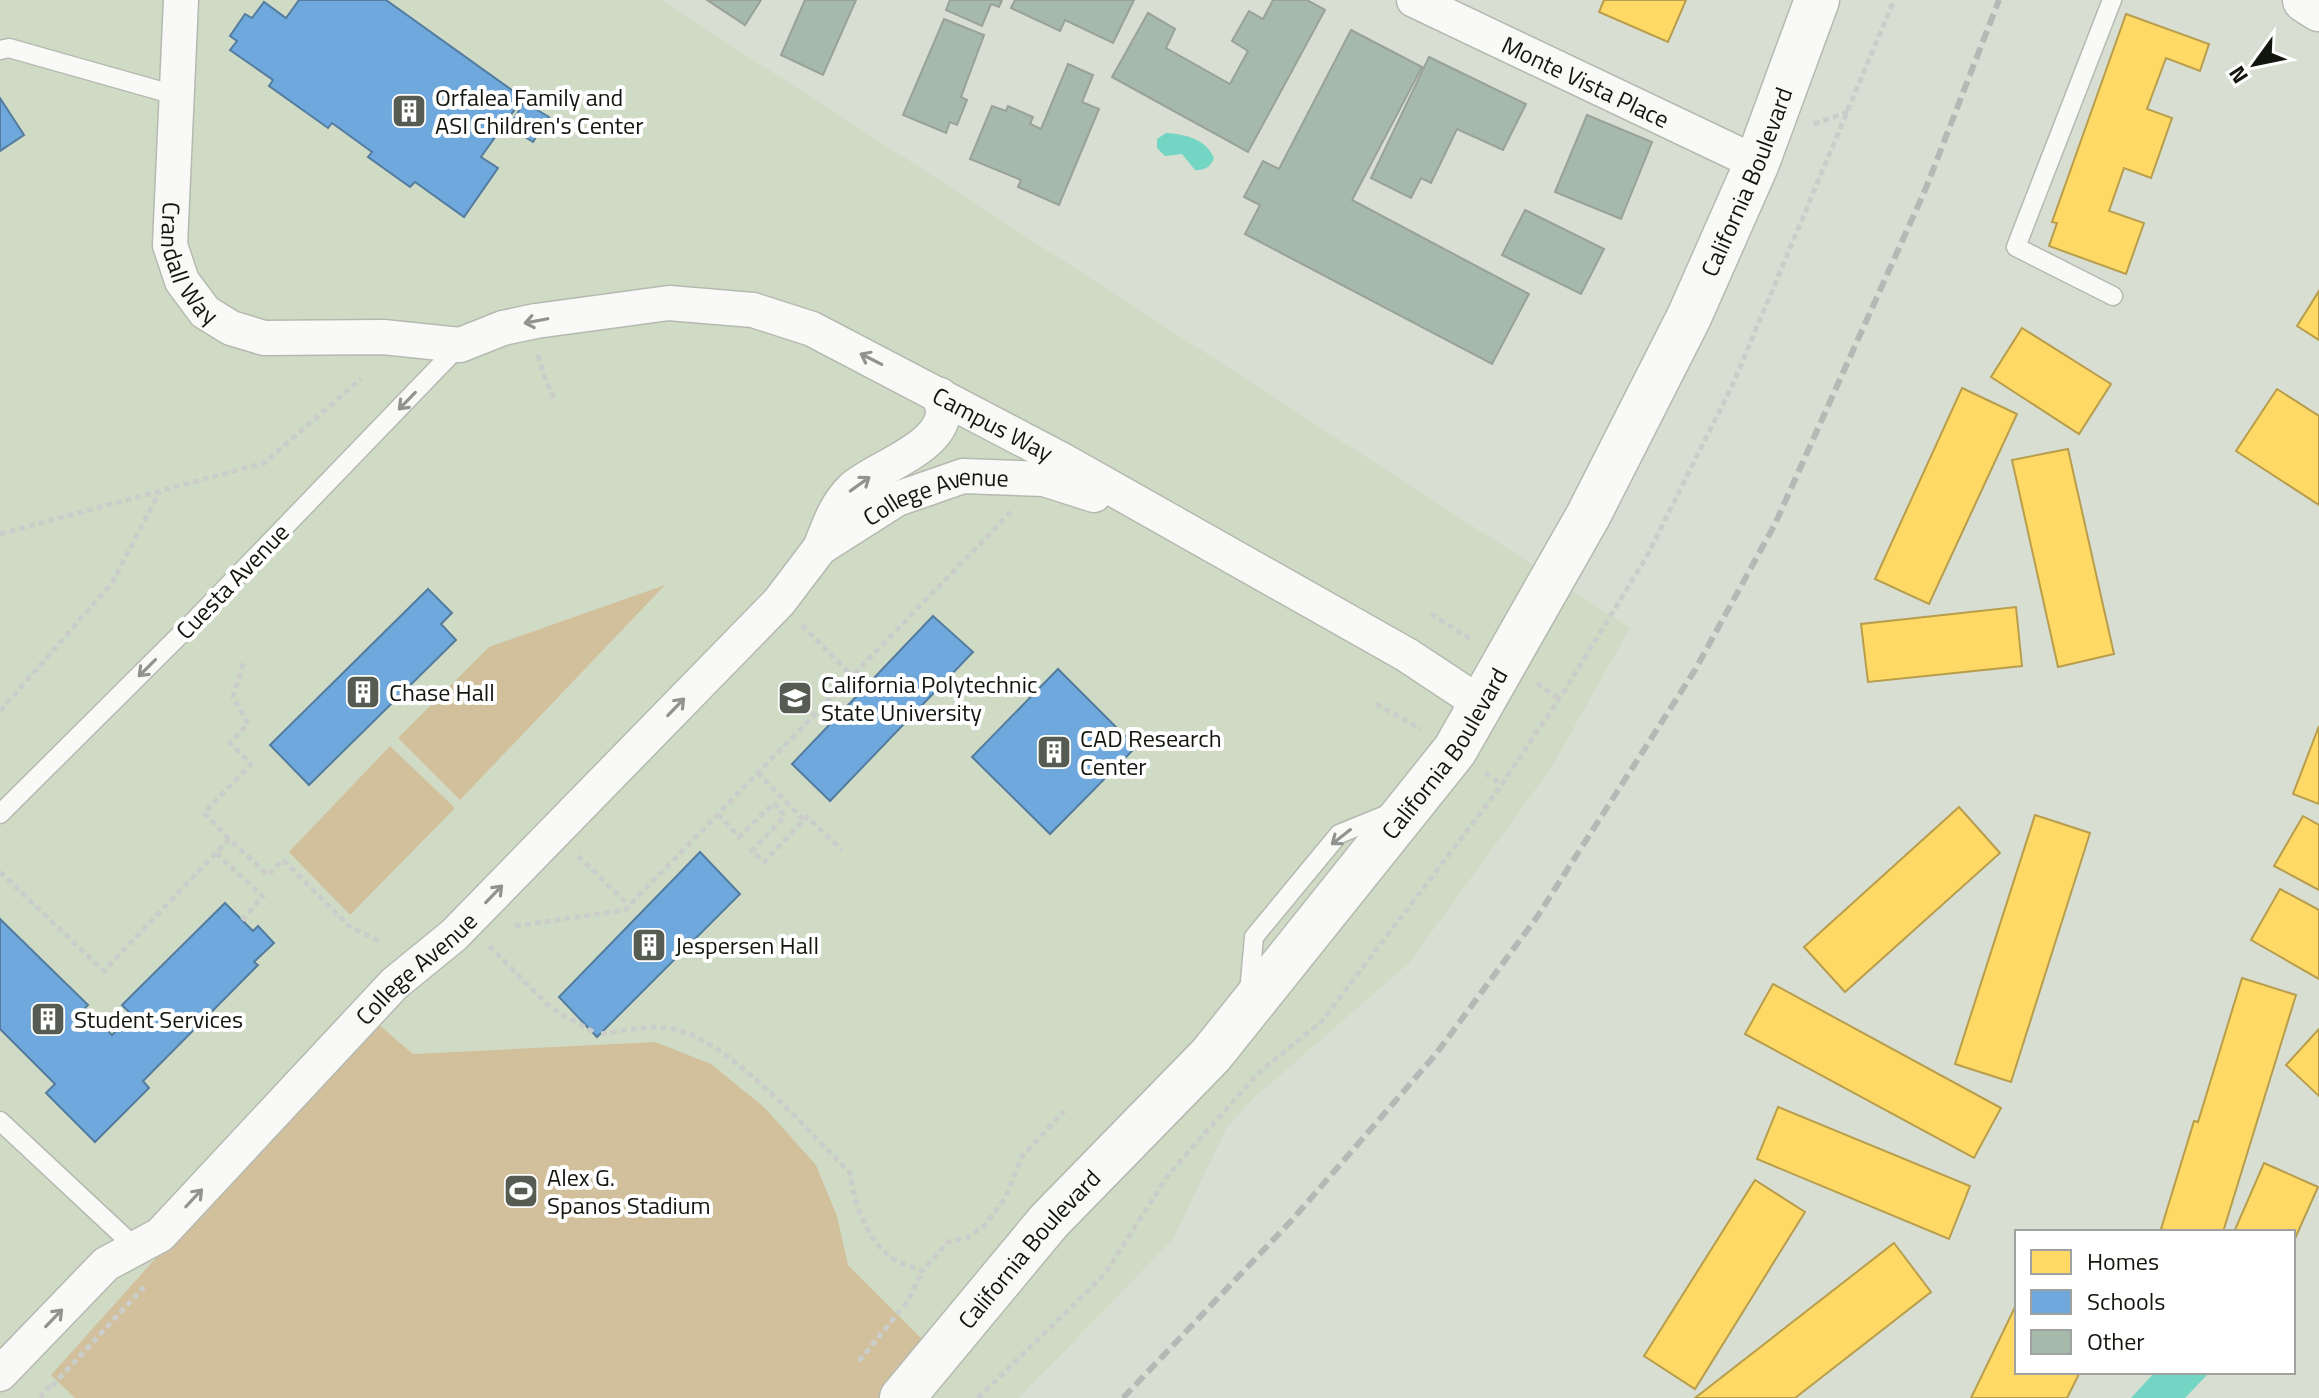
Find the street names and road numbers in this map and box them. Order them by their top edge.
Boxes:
street label: Monte Vista Place [1496,26,1675,137]
street label: California Boulevard [1691,82,1801,282]
street label: Crandall Way [152,201,225,334]
street label: Campus Way [926,377,1060,470]
street label: College Avenue [855,458,1009,535]
street label: Cuesta Avenue [167,515,297,647]
street label: California Boulevard [1372,661,1516,847]
street label: College Avenue [347,904,485,1033]
street label: California Boulevard [949,1161,1109,1336]

